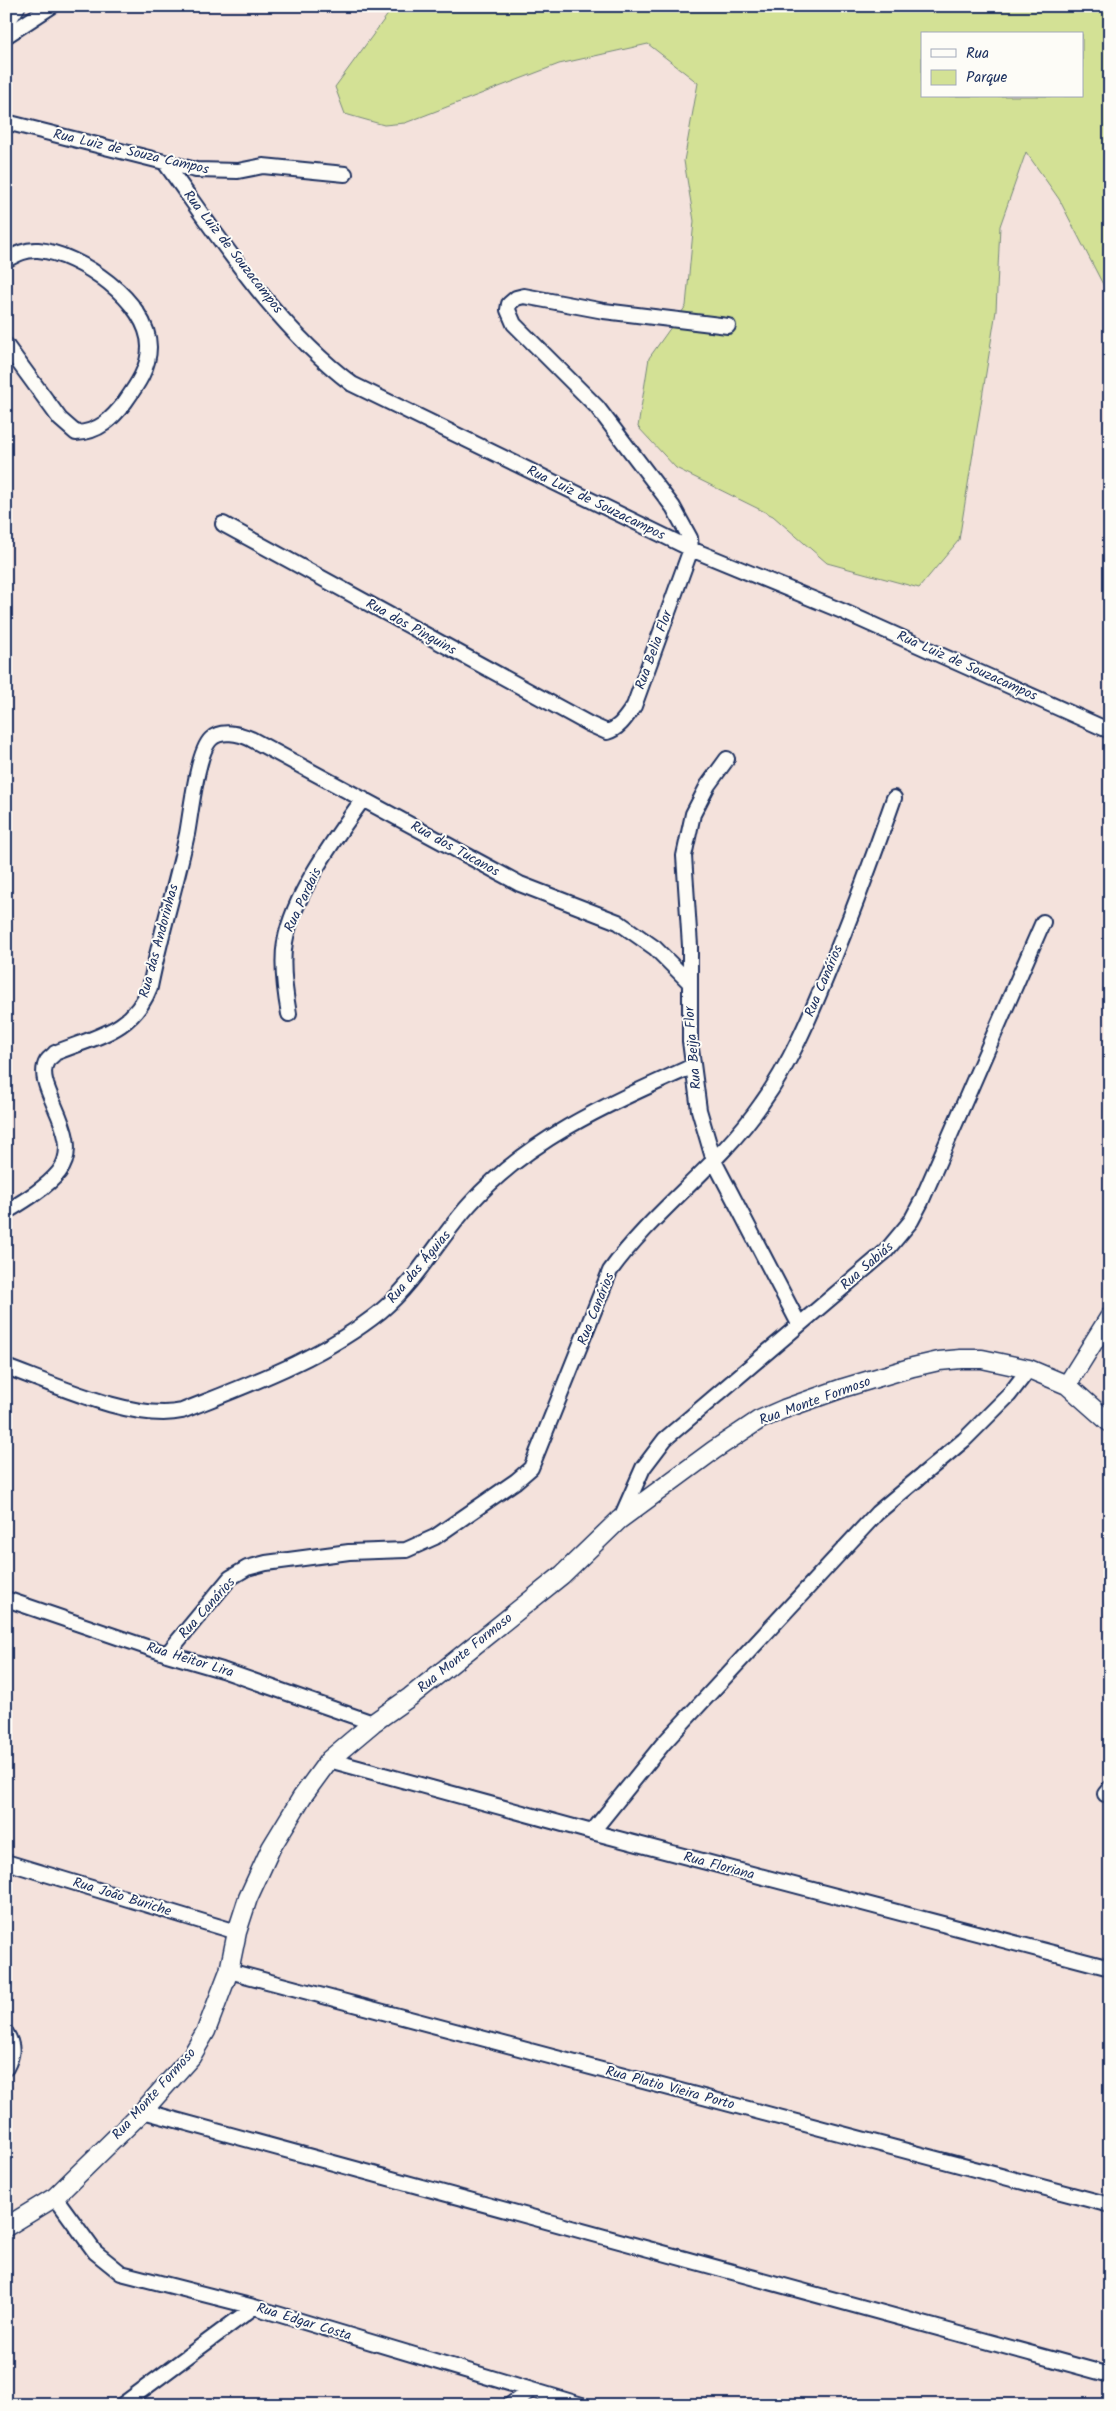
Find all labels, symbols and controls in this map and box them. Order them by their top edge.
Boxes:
legend [921,32,1084,98]
text: Rua [966,42,989,66]
text: Parque [966,66,1007,90]
street label: Rua Luiz de Souza Campos [51,123,211,181]
street label: Rua Luiz de Souzacampos [178,185,288,319]
street label: Rua Luiz de Souzacampos [523,460,669,546]
street label: Rua dos Pinguins [362,593,460,661]
street label: Rua Belia Flor [629,606,679,693]
street label: Rua Luiz de Souzacampos [893,625,1041,707]
street label: Rua dos Tucanos [406,815,504,883]
street label: Rua Pardais [279,864,328,936]
street label: Rua das Andorinhas [133,882,185,1000]
street label: Rua Canários [799,942,849,1020]
street label: Rua Beija Flor [678,1004,708,1090]
street label: Rua das Águias [382,1225,456,1309]
street label: Rua Sabiás [835,1237,899,1295]
street label: Rua Canários [571,1269,621,1349]
street label: Rua Monte Formoso [756,1371,874,1431]
street label: Rua Canários [173,1572,241,1644]
street label: Rua Monte Formoso [412,1608,518,1698]
street label: Rua Heitor Lira [144,1636,236,1684]
street label: Rua Floriana [681,1846,757,1886]
street label: Rua João Buriche [70,1872,175,1923]
street label: Rua Monte Formoso [107,2043,201,2145]
street label: Rua Platio Vieira Porto [603,2060,737,2116]
street label: Rua Edgar Costa [254,2297,354,2347]

